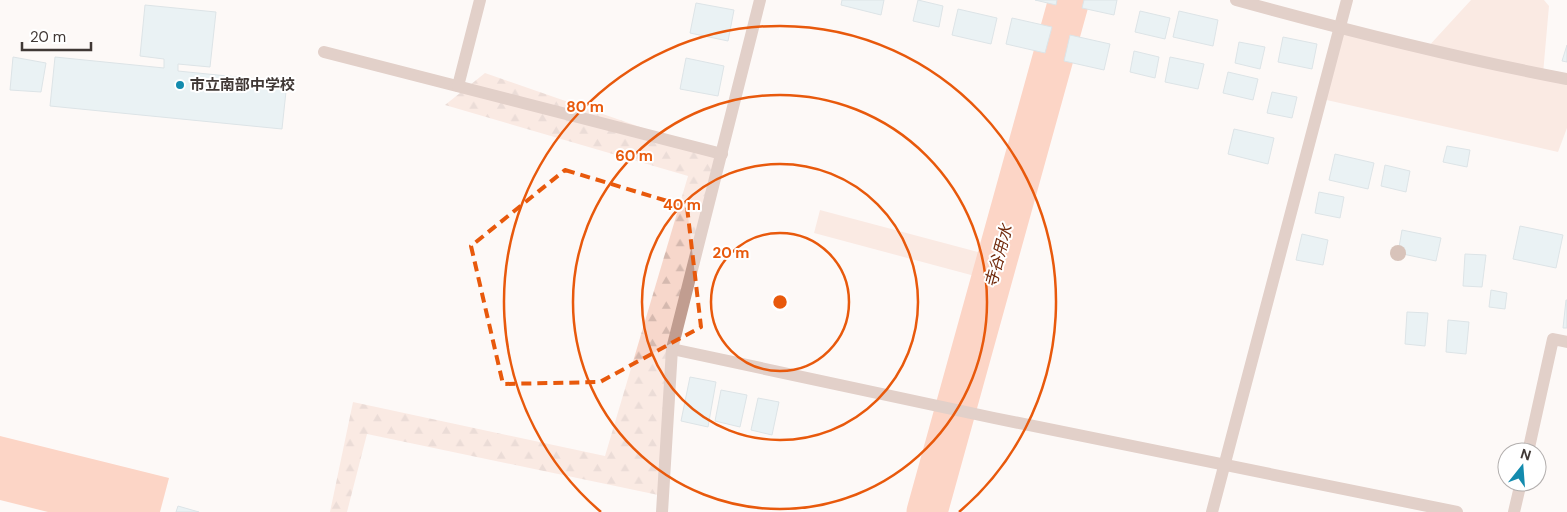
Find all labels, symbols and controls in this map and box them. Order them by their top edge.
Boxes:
scale bar [22,20,91,52]
text: 20 m [30,27,66,47]
place label: 市立南部中学校 [190,75,295,95]
marker: 市立南部中学校 [174,79,186,91]
text: 80 m [566,97,604,117]
text: 60 m [615,146,653,166]
text: 40 m [663,195,701,215]
water label: 寺谷用水 [980,221,1017,290]
text: 20 m [713,243,749,263]
centre of rings [771,293,789,311]
north arrow [1497,442,1547,492]
text: N [1518,444,1533,465]

